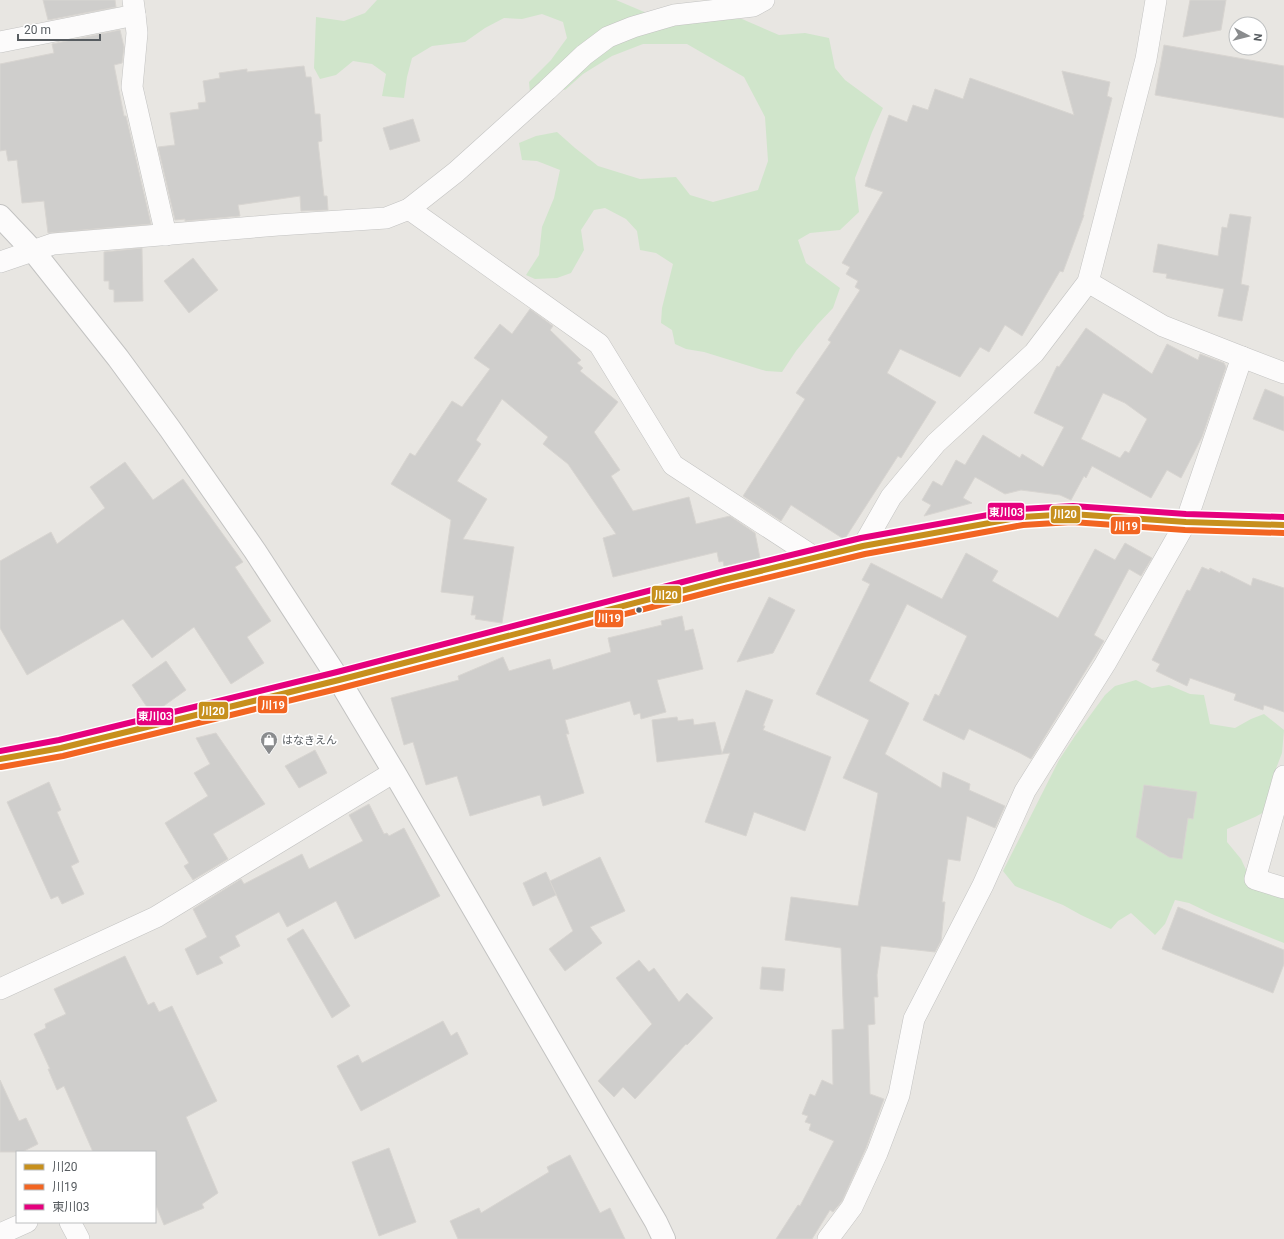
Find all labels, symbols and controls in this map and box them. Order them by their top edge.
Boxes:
scale bar [18,16,100,42]
north arrow [1228,16,1268,56]
text: 20 m [24,23,51,37]
text: N [1250,33,1264,42]
line badge: 東川03 [987,502,1025,521]
line badge: 川20 [1050,505,1081,524]
text: 東川03 [989,506,1023,519]
text: 川20 [1053,508,1077,521]
line badge: 川19 [1110,516,1141,535]
text: 川19 [1114,520,1138,533]
line badge: 川20 [651,585,682,604]
text: 川20 [654,589,678,602]
unlabelled marker [634,605,644,615]
line badge: 川19 [594,609,624,628]
text: 川19 [597,612,621,625]
line badge: 川19 [257,695,288,714]
text: 川19 [261,699,285,712]
line badge: 川20 [198,701,229,720]
text: 川20 [201,705,225,718]
line badge: 東川03 [136,707,174,726]
text: 東川03 [138,710,172,723]
shop icon: はなきえん [259,730,279,755]
place label: はなきえん [282,734,337,747]
legend [16,1151,156,1223]
text: 川20 [52,1160,78,1174]
text: 川19 [52,1180,78,1194]
text: 東川03 [52,1200,90,1214]

